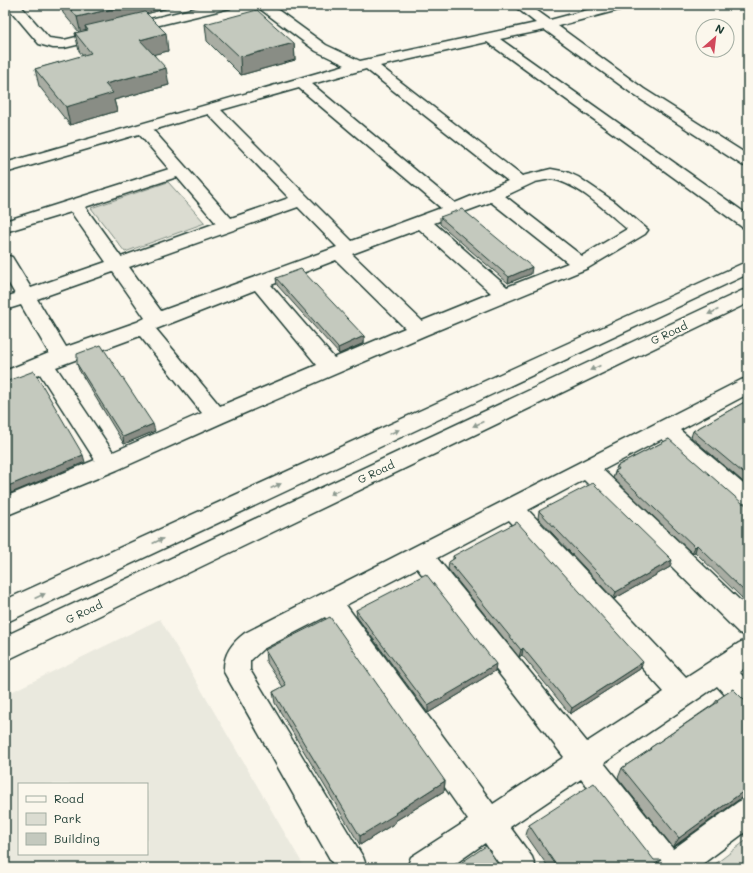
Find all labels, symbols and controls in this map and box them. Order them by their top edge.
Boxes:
north arrow [695,18,735,58]
text: N [713,20,727,37]
one-way arrow [707,309,718,315]
street label: G Road [648,317,690,348]
one-way arrow [590,365,601,371]
one-way arrow [472,421,484,427]
one-way arrow [388,428,400,435]
street label: G Road [355,456,397,487]
one-way arrow [270,483,282,489]
one-way arrow [330,489,341,495]
one-way arrow [153,538,164,544]
one-way arrow [35,593,46,599]
street label: G Road [63,596,105,627]
legend [18,783,148,855]
text: Road [54,790,84,806]
text: Park [54,810,81,826]
text: Building [54,830,100,846]

